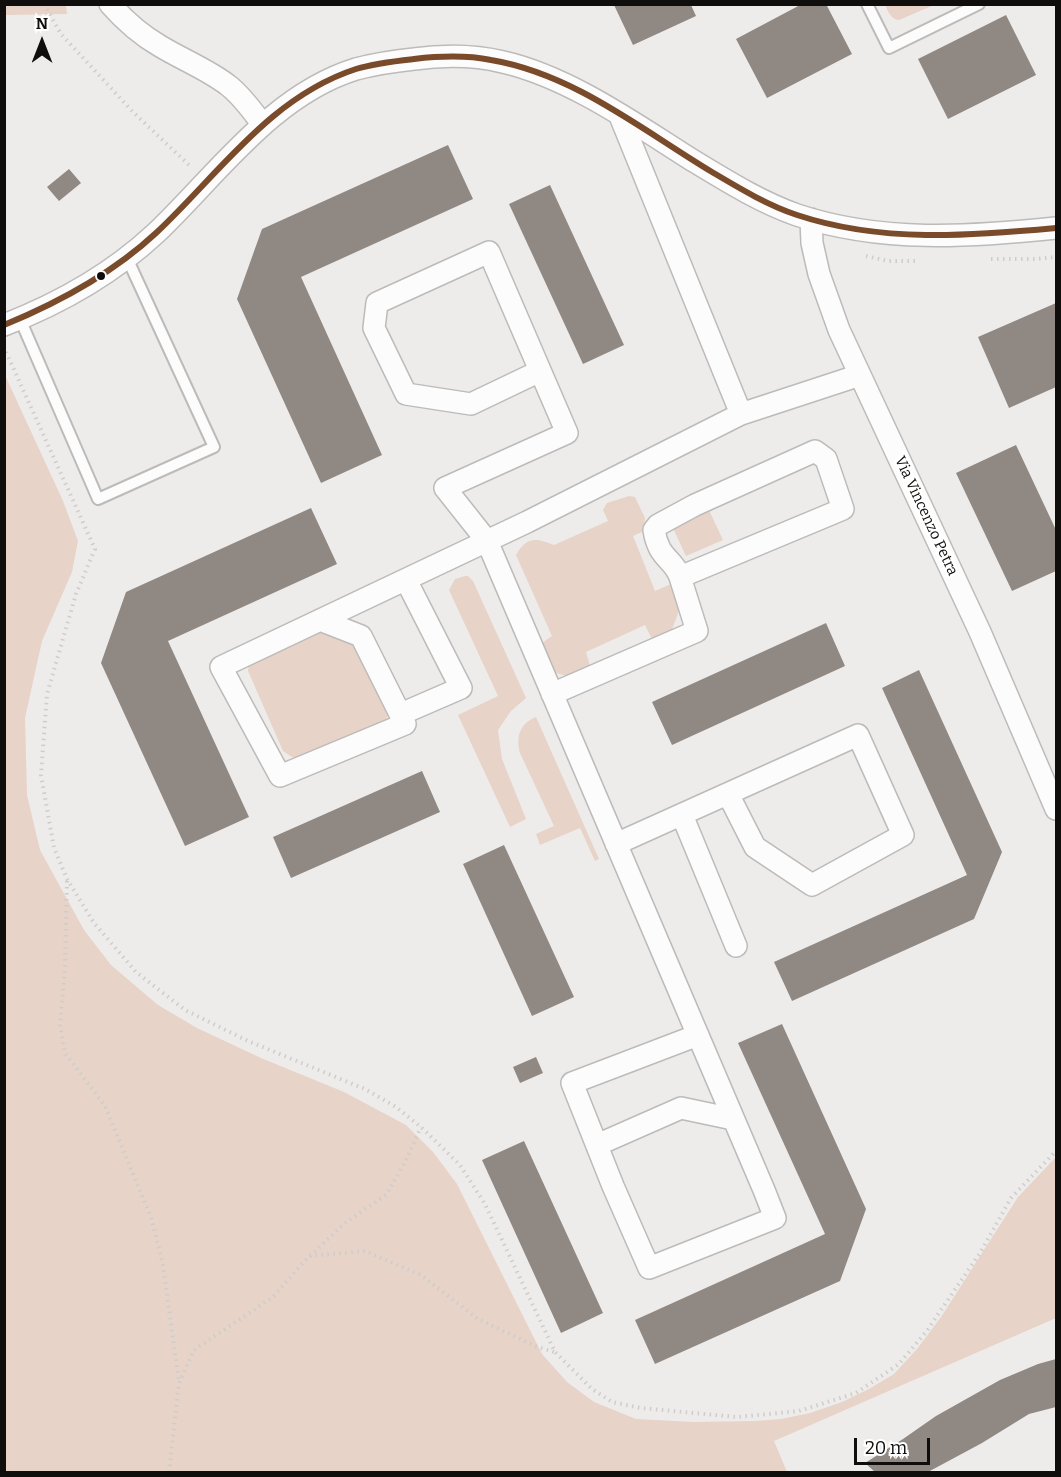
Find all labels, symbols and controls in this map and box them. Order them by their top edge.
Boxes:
north arrow [12,12,72,72]
text: N [36,14,48,33]
unlabelled marker [95,270,107,282]
street label: Via Vincenzo Petra [890,454,962,578]
scale bar [857,1426,934,1464]
text: 20 m [865,1437,907,1459]

